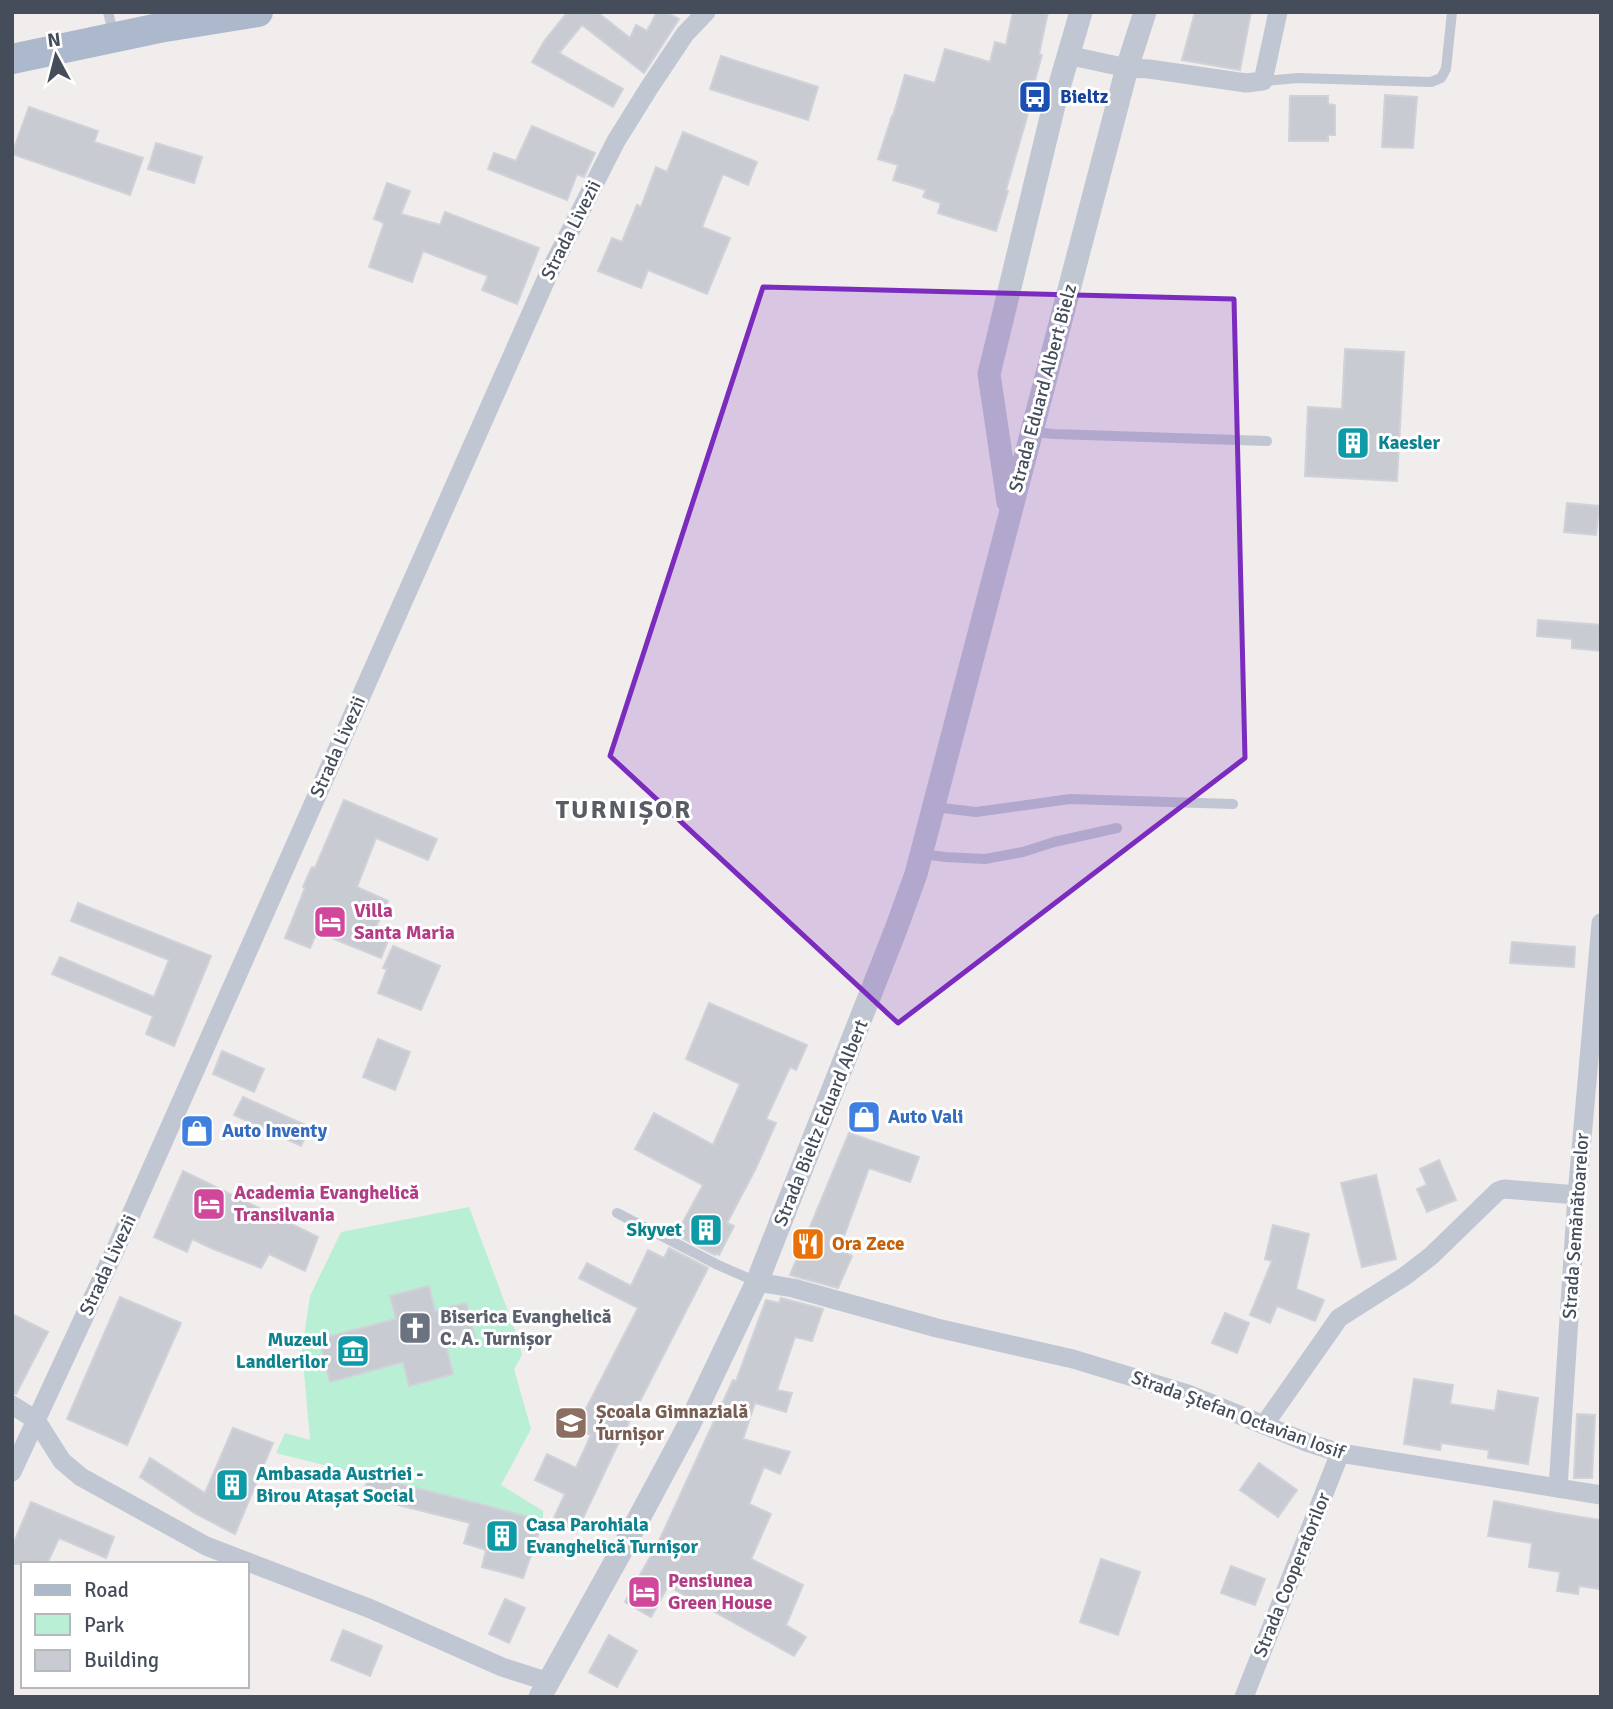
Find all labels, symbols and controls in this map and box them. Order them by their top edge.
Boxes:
north arrow [21,21,91,91]
text: N [46,27,62,53]
bus stop icon: Bieltz [1016,78,1054,116]
place label: Bieltz [1060,85,1109,109]
street label: Strada Livezii [536,176,606,284]
street label: Strada Eduard Albert Bielz [1004,281,1082,495]
building icon: Kaesler [1334,424,1372,462]
place label: Kaesler [1378,431,1440,455]
street label: Strada Livezii [305,692,371,802]
district label: TURNIȘOR [556,794,692,826]
place label: Villa Santa Maria [354,899,455,945]
hotel icon: Villa Santa Maria [311,903,349,941]
street label: Strada Bieltz Eduard Albert [769,1016,874,1230]
shop icon: Auto Vali [845,1098,883,1136]
place label: Auto Vali [888,1105,963,1129]
shop icon: Auto Inventy [178,1112,216,1150]
place label: Auto Inventy [222,1119,328,1143]
street label: Strada Semănătoarelor [1558,1132,1594,1320]
place label: Academia Evanghelică Transilvania [234,1181,419,1227]
hotel icon: Academia Evanghelică Transilvania [190,1185,228,1223]
street label: Strada Livezii [74,1211,142,1319]
building icon: Skyvet [687,1211,725,1249]
place label: Skyvet [627,1218,682,1242]
restaurant icon: Ora Zece [789,1225,827,1263]
place label: Ora Zece [832,1232,904,1256]
place label: Biserica Evanghelică C. A. Turnișor [440,1305,612,1351]
church icon: Biserica Evanghelică C. A. Turnișor [396,1309,434,1347]
place label: Muzeul Landlerilor [236,1328,328,1374]
museum icon: Muzeul Landlerilor [334,1332,372,1370]
street label: Strada Ștefan Octavian Iosif [1128,1365,1349,1465]
place label: Școala Gimnazială Turnișor [596,1400,749,1446]
school or university icon: Școala Gimnazială Turnișor [552,1404,590,1442]
place label: Ambasada Austriei - Birou Atașat Social [256,1462,423,1508]
building icon: Ambasada Austriei - Birou Atașat Social [213,1466,251,1504]
street label: Strada Cooperatorilor [1248,1489,1336,1661]
place label: Casa Parohiala Evanghelică Turnișor [526,1513,698,1559]
building icon: Casa Parohiala Evanghelică Turnișor [483,1517,521,1555]
legend [21,1562,248,1688]
place label: Pensiunea Green House [668,1569,772,1615]
hotel icon: Pensiunea Green House [625,1573,663,1611]
text: Road [84,1577,129,1603]
text: Park [84,1612,125,1638]
text: Building [84,1647,159,1673]

